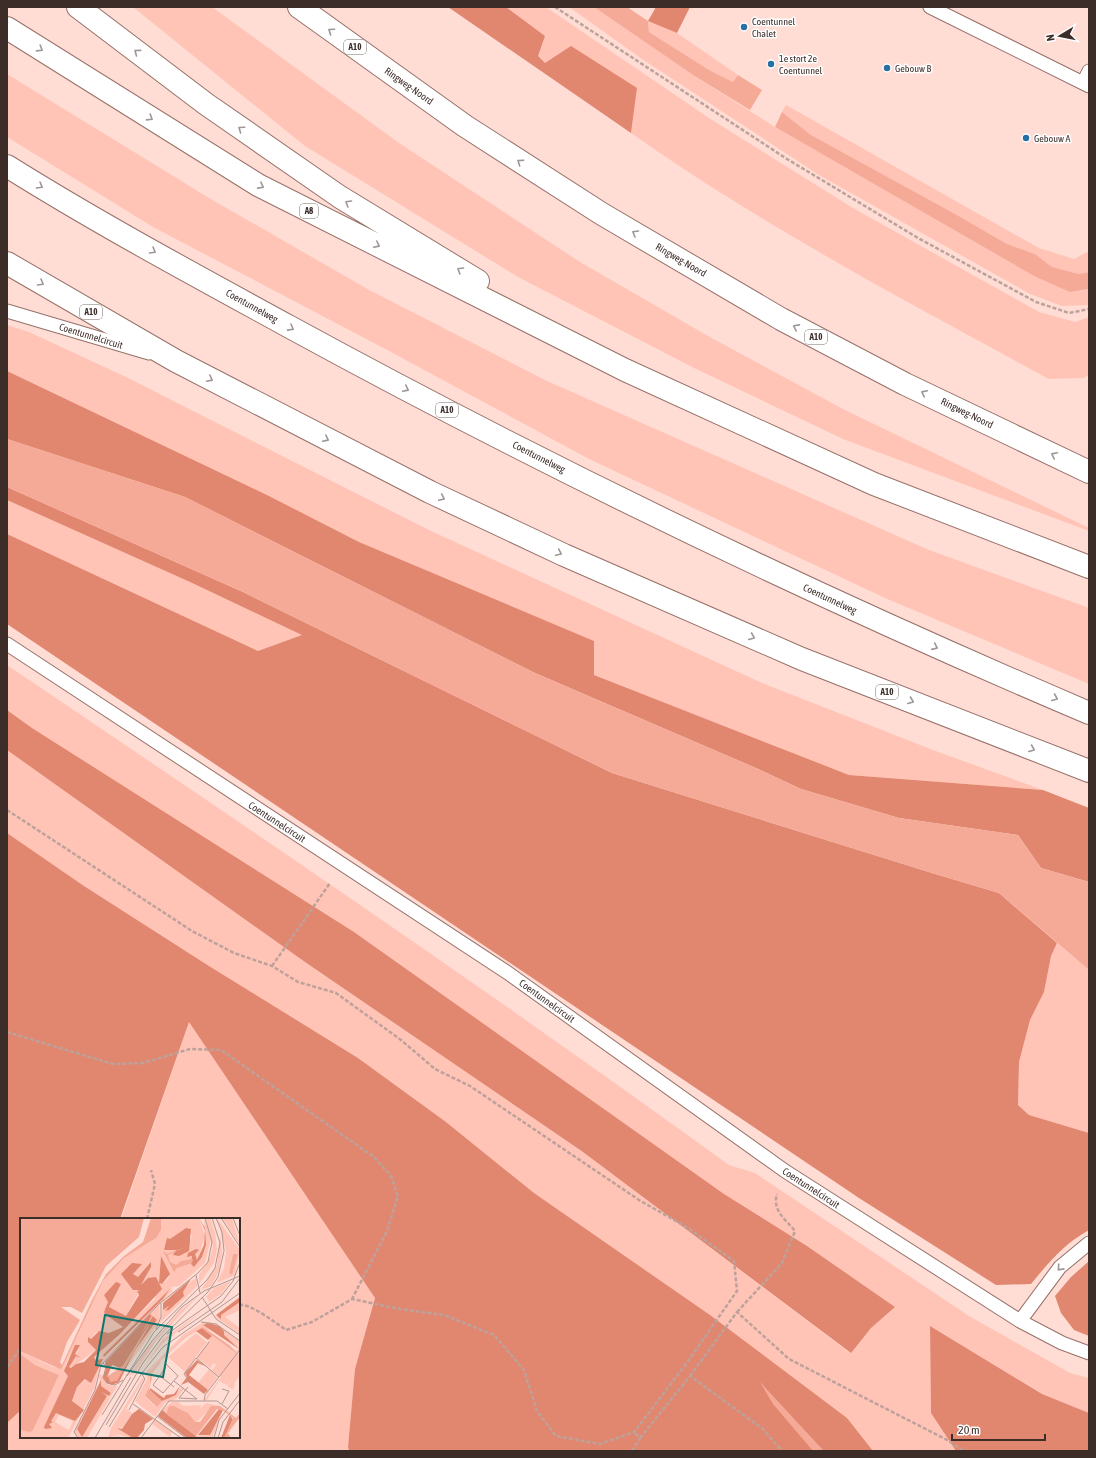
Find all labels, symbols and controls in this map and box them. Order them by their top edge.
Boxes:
place label: Coentunnel Chalet [752,16,796,39]
north arrow [1040,16,1080,56]
marker: Coentunnel Chalet [739,22,749,32]
one-way arrow [329,29,336,36]
text: N [1044,33,1057,42]
road number: A10 [344,40,366,54]
one-way arrow [36,44,43,51]
one-way arrow [134,50,141,57]
place label: 1e stort 2e Coentunnel [779,53,823,76]
marker: 1e stort 2e Coentunnel [766,59,776,69]
marker: Gebouw B [882,63,892,73]
place label: Gebouw B [895,63,931,74]
street label: Ringweg-Noord [383,65,436,107]
one-way arrow [146,113,153,120]
one-way arrow [239,127,246,134]
marker: Gebouw A [1021,133,1031,143]
place label: Gebouw A [1034,133,1070,144]
one-way arrow [517,159,524,167]
one-way arrow [257,181,264,189]
one-way arrow [36,182,43,189]
one-way arrow [345,200,352,207]
road number: A8 [300,204,318,218]
one-way arrow [632,231,639,238]
one-way arrow [373,240,380,247]
street label: Ringweg-Noord [654,241,709,279]
one-way arrow [149,247,156,254]
one-way arrow [457,267,464,275]
one-way arrow [37,278,44,285]
street label: Coentunnelweg [224,287,281,325]
road number: A10 [80,305,102,319]
street label: Coentunnelcircuit [58,321,124,351]
one-way arrow [287,323,294,330]
one-way arrow [793,324,800,331]
road number: A10 [805,330,827,344]
one-way arrow [206,374,213,382]
one-way arrow [402,384,409,392]
one-way arrow [921,390,928,398]
street label: Ringweg-Noord [939,396,995,430]
road number: A10 [436,403,458,417]
one-way arrow [322,434,329,441]
street label: Coentunnelweg [511,439,568,475]
one-way arrow [1050,452,1058,460]
one-way arrow [437,493,445,501]
one-way arrow [555,548,563,556]
street label: Coentunnelweg [801,582,859,616]
one-way arrow [747,632,755,640]
one-way arrow [931,642,939,650]
road number: A10 [876,685,898,699]
one-way arrow [1051,694,1058,702]
one-way arrow [907,697,914,705]
one-way arrow [1028,745,1035,753]
street label: Coentunnelcircuit [246,799,308,845]
street label: Coentunnelcircuit [517,977,577,1025]
street label: Coentunnelcircuit [780,1165,842,1211]
inset map [20,1218,240,1438]
one-way arrow [1057,1263,1064,1271]
scale bar [952,1416,1045,1442]
text: 20 m [958,1423,980,1437]

